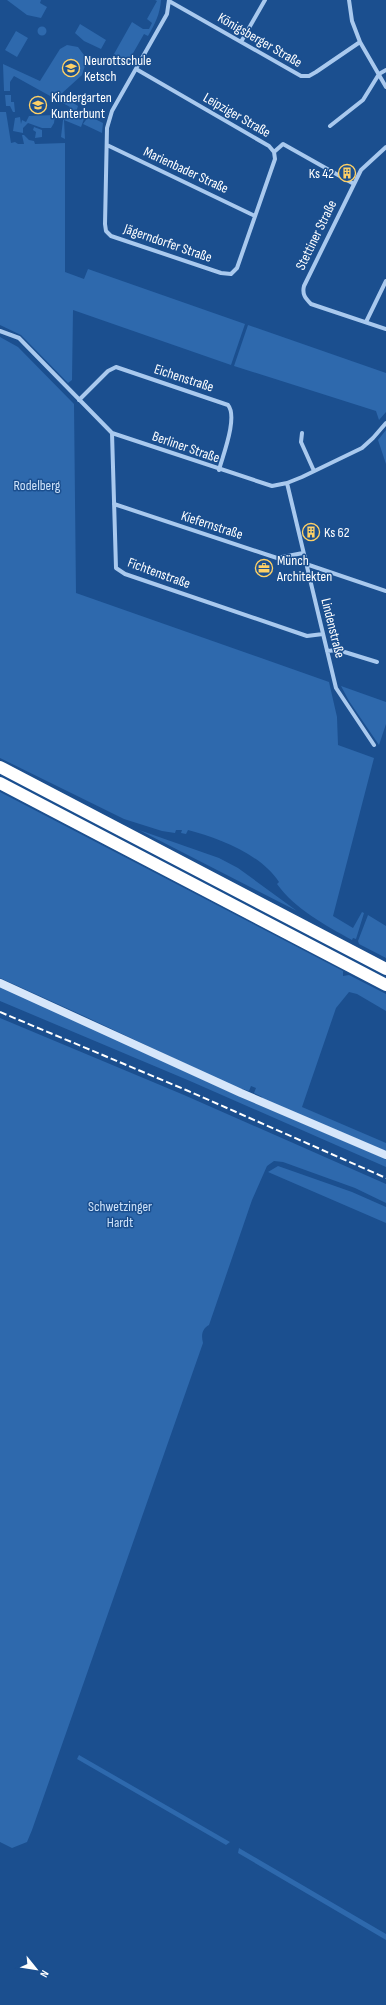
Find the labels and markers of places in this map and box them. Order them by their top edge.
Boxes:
place label: Neurottschule Ketsch [84,52,151,85]
school or university icon: Neurottschule Ketsch [61,58,81,78]
place label: Kindergarten Kunterbunt [51,89,112,122]
school or university icon: Kindergarten Kunterbunt [28,95,48,115]
building icon: Ks 42 [337,163,357,183]
place label: Ks 42 [309,165,334,182]
building icon: Ks 62 [301,522,321,542]
place label: Ks 62 [324,524,350,541]
place label: Münch Architekten [276,552,332,585]
office icon: Münch Architekten [254,558,274,578]

